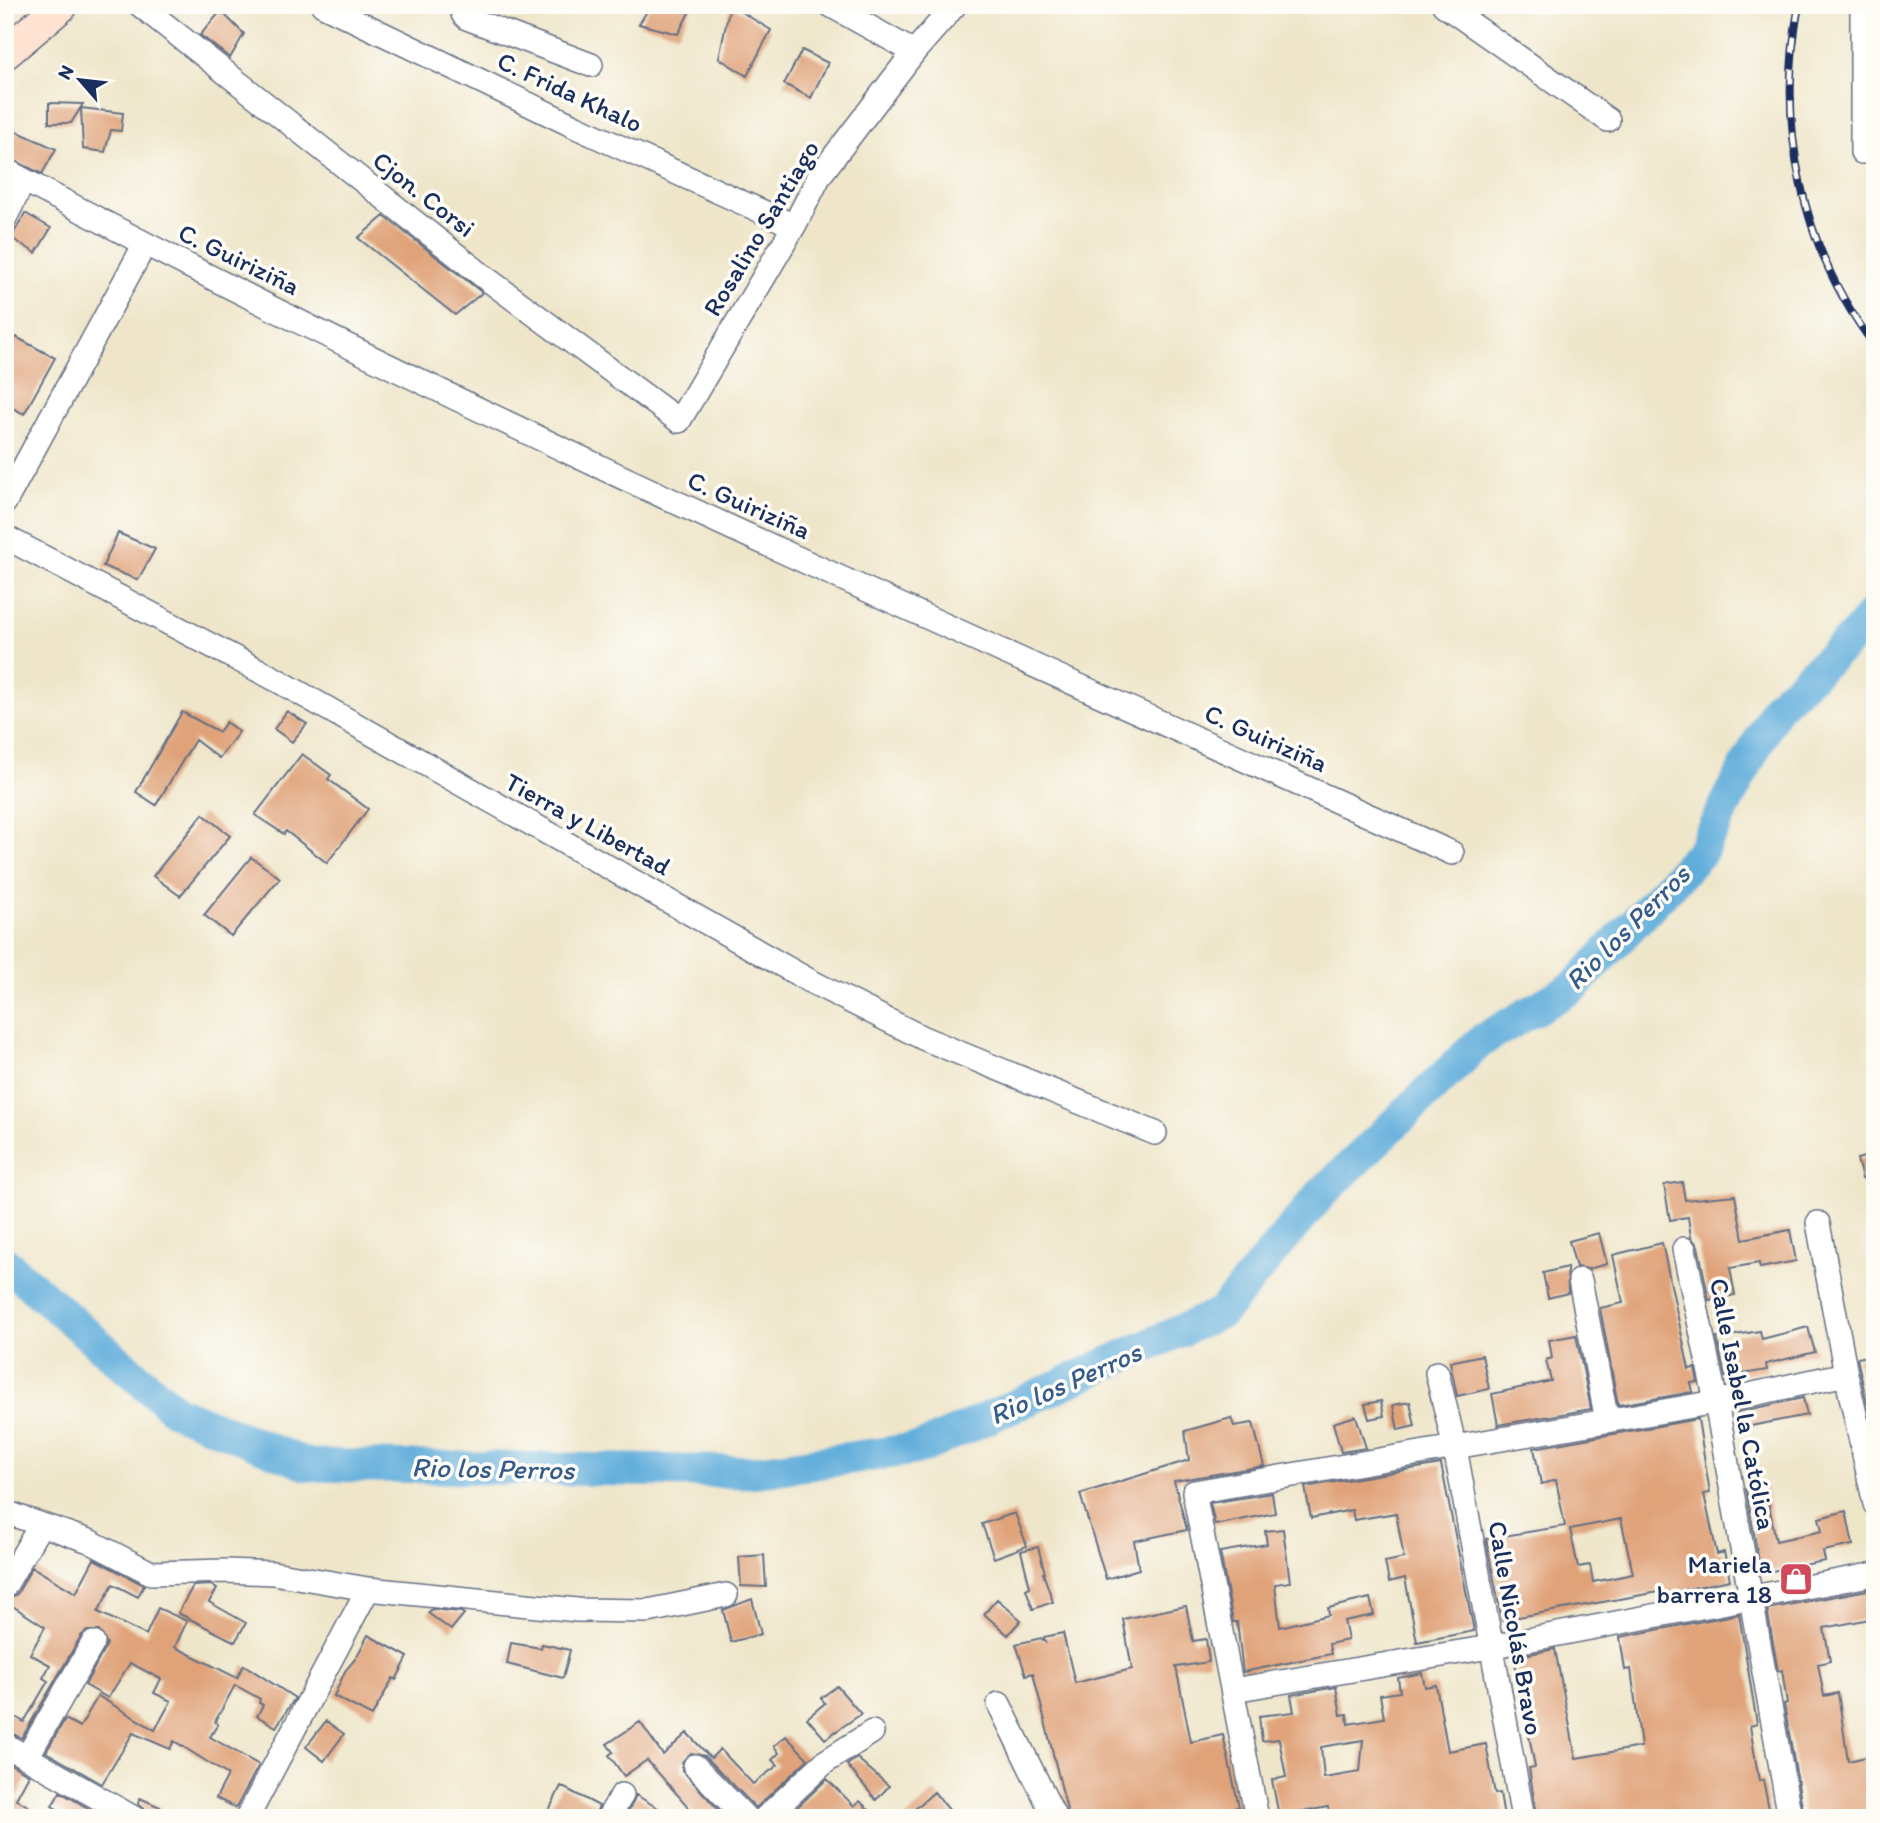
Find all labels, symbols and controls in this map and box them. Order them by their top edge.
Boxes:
street label: C. Frida Khalo [492,44,648,140]
north arrow [46,46,116,116]
text: N [52,61,79,83]
street label: Rosalino Santiago [696,134,826,322]
street label: Cjon. Corsi [366,144,482,244]
street label: C. Guiriziña [173,216,305,302]
street label: C. Guiriziña [683,464,815,546]
street label: C. Guiriziña [1200,697,1332,779]
street label: Tierra y Libertad [500,765,677,883]
water label: Rio los Perros [1557,856,1698,997]
street label: Calle Isabel la Católica [1703,1276,1783,1533]
water label: Rio los Perros [984,1334,1148,1432]
water label: Rio los Perros [411,1450,576,1486]
street label: Calle Nicolás Bravo [1481,1518,1551,1738]
place label: Mariela barrera 18 [1656,1548,1772,1610]
shop icon: Mariela barrera 18 [1777,1560,1815,1598]

